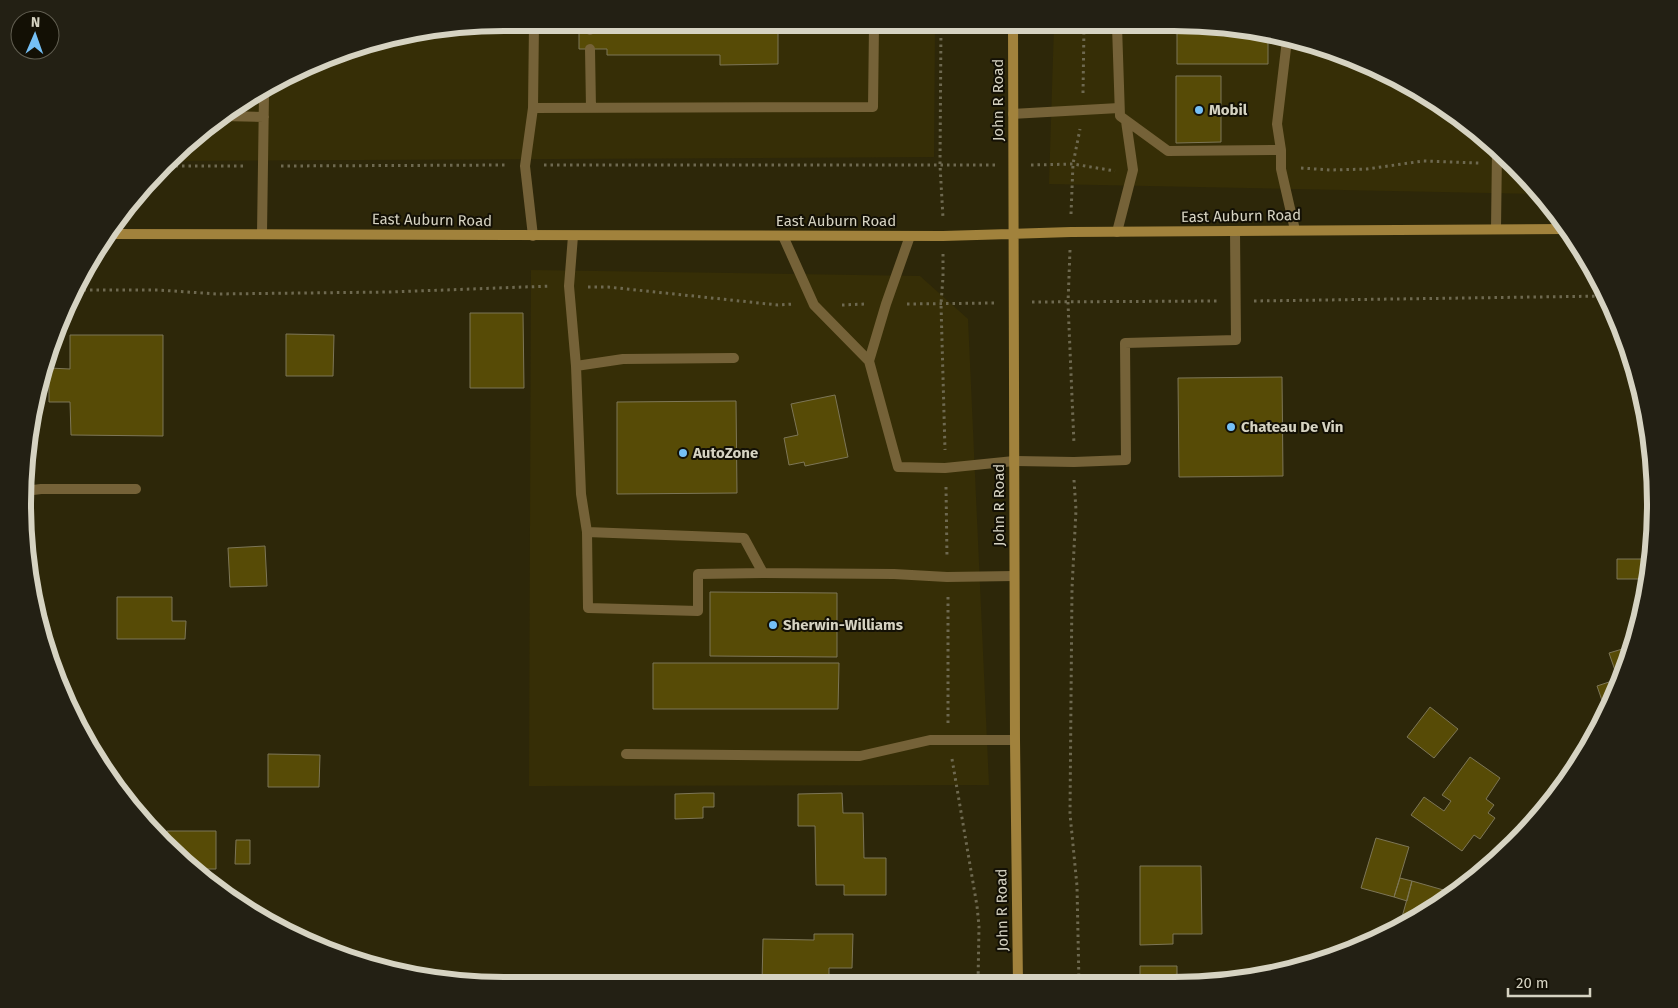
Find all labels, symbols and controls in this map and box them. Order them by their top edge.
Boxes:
north arrow [10,10,60,60]
text: N [30,14,40,31]
street label: John R Road [989,59,1007,141]
place label: Mobil [1209,101,1248,119]
marker: Mobil [1193,104,1205,116]
street label: East Auburn Road [1181,206,1301,226]
street label: East Auburn Road [372,210,492,230]
street label: East Auburn Road [776,212,896,230]
place label: Chateau De Vin [1241,418,1343,436]
marker: Chateau De Vin [1225,421,1237,433]
place label: AutoZone [692,444,758,462]
marker: AutoZone [677,447,689,459]
street label: John R Road [990,464,1008,546]
place label: Sherwin-Williams [783,616,903,634]
marker: Sherwin-Williams [767,619,779,631]
street label: John R Road [992,869,1012,951]
scale bar [1508,966,1590,998]
text: 20 m [1516,974,1549,992]

